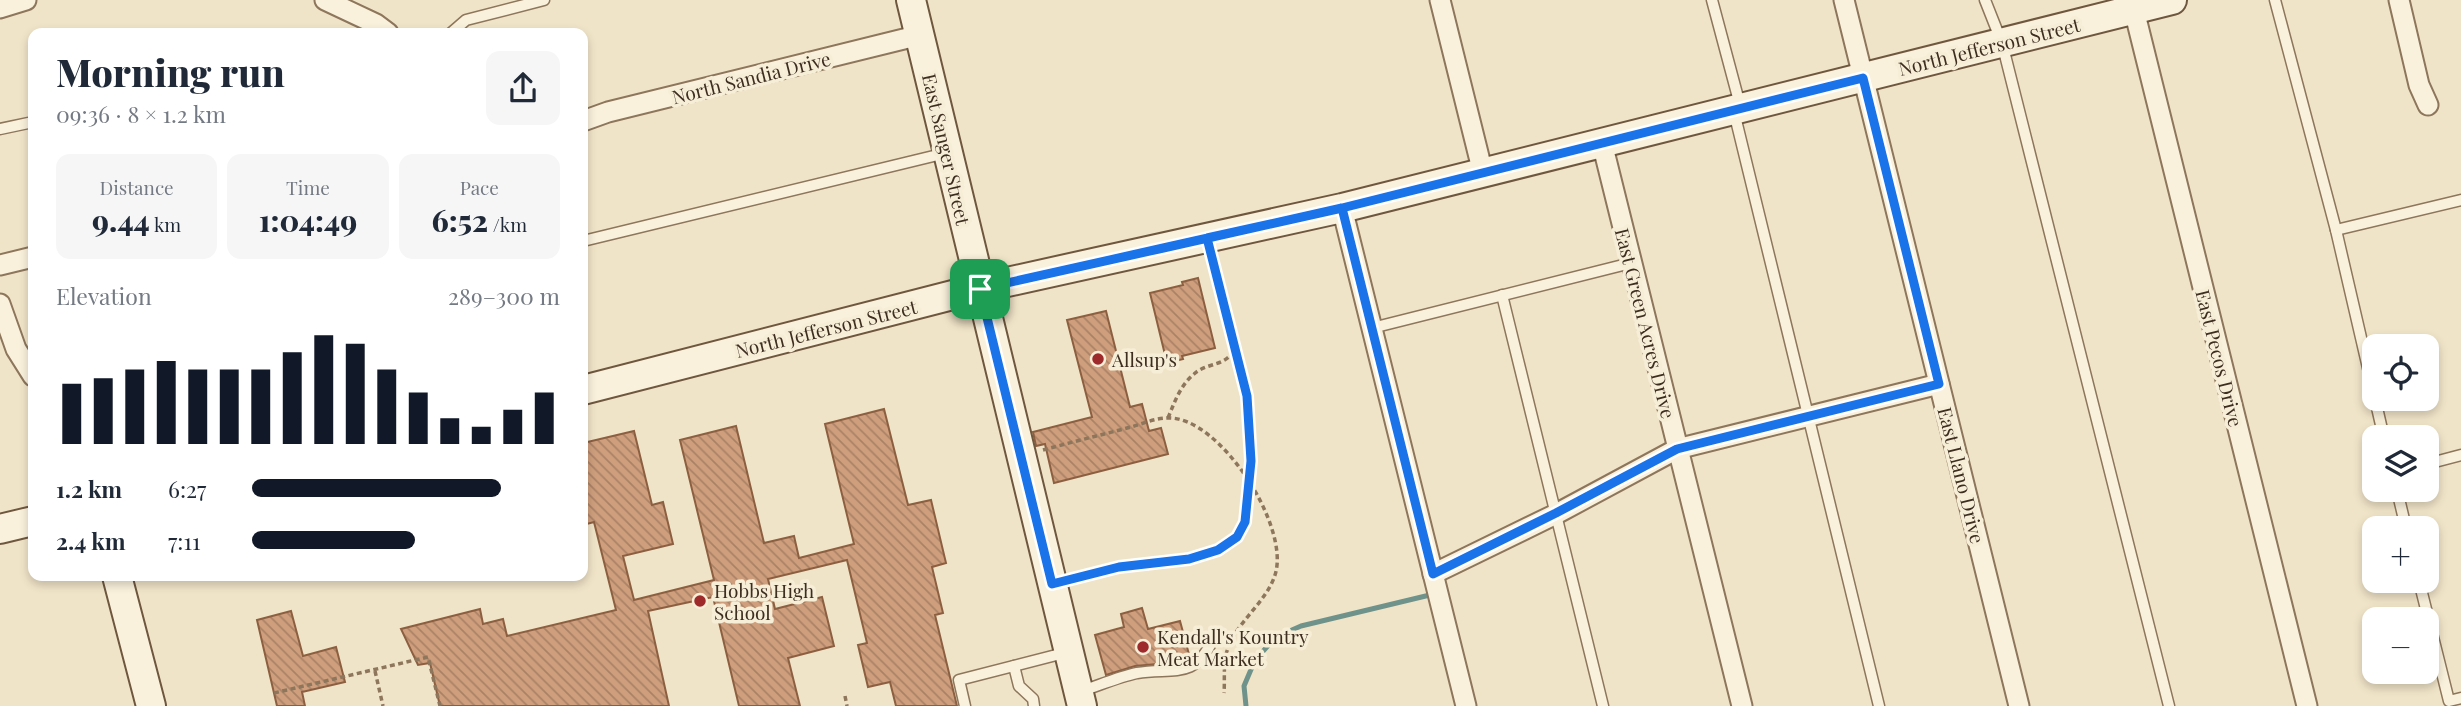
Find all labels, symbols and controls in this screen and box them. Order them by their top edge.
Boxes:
street label: North Jefferson Street [1896,11,2083,81]
street label: North Sandia Drive [669,45,833,109]
text: Morning run [56,46,285,97]
button: share [486,51,560,125]
street label: East Sanger Street [917,71,977,228]
text: 09:36 · 8 × 1.2 km [56,98,226,129]
text: Distance [100,174,174,200]
text: Time [286,174,330,200]
text: Pace [460,174,499,200]
text: 9.44 [92,200,150,240]
text: 1:04:49 [259,200,357,240]
text: 6:52 [431,200,488,240]
text: km [150,211,181,237]
text: /km [488,211,527,237]
street label: East Green Acres Drive [1610,225,1682,421]
pin [950,259,1010,319]
icon: arrive [961,270,999,308]
text: Elevation [56,280,152,311]
text: 289–300 m [448,280,560,311]
street label: East Pecos Drive [2190,287,2250,429]
street label: North Jefferson Street [733,293,920,363]
map controls [2362,334,2439,684]
button: locate [2362,334,2439,411]
place label: Allsup's [1111,346,1177,372]
marker: Allsup's [1090,351,1106,367]
street label: East Llano Drive [1932,404,1992,546]
button: layers [2362,425,2439,502]
text: 1.2 km [56,473,122,504]
text: 6:27 [168,473,206,504]
button: + [2362,516,2439,593]
text: 2.4 km [56,525,126,556]
text: 7:11 [168,525,200,556]
place label: Hobbs High School [714,577,814,625]
marker: Hobbs High School [692,593,708,609]
button: − [2362,607,2439,684]
place label: Kendall's Kountry Meat Market [1157,623,1309,671]
marker: Kendall's Kountry Meat Market [1135,639,1151,655]

